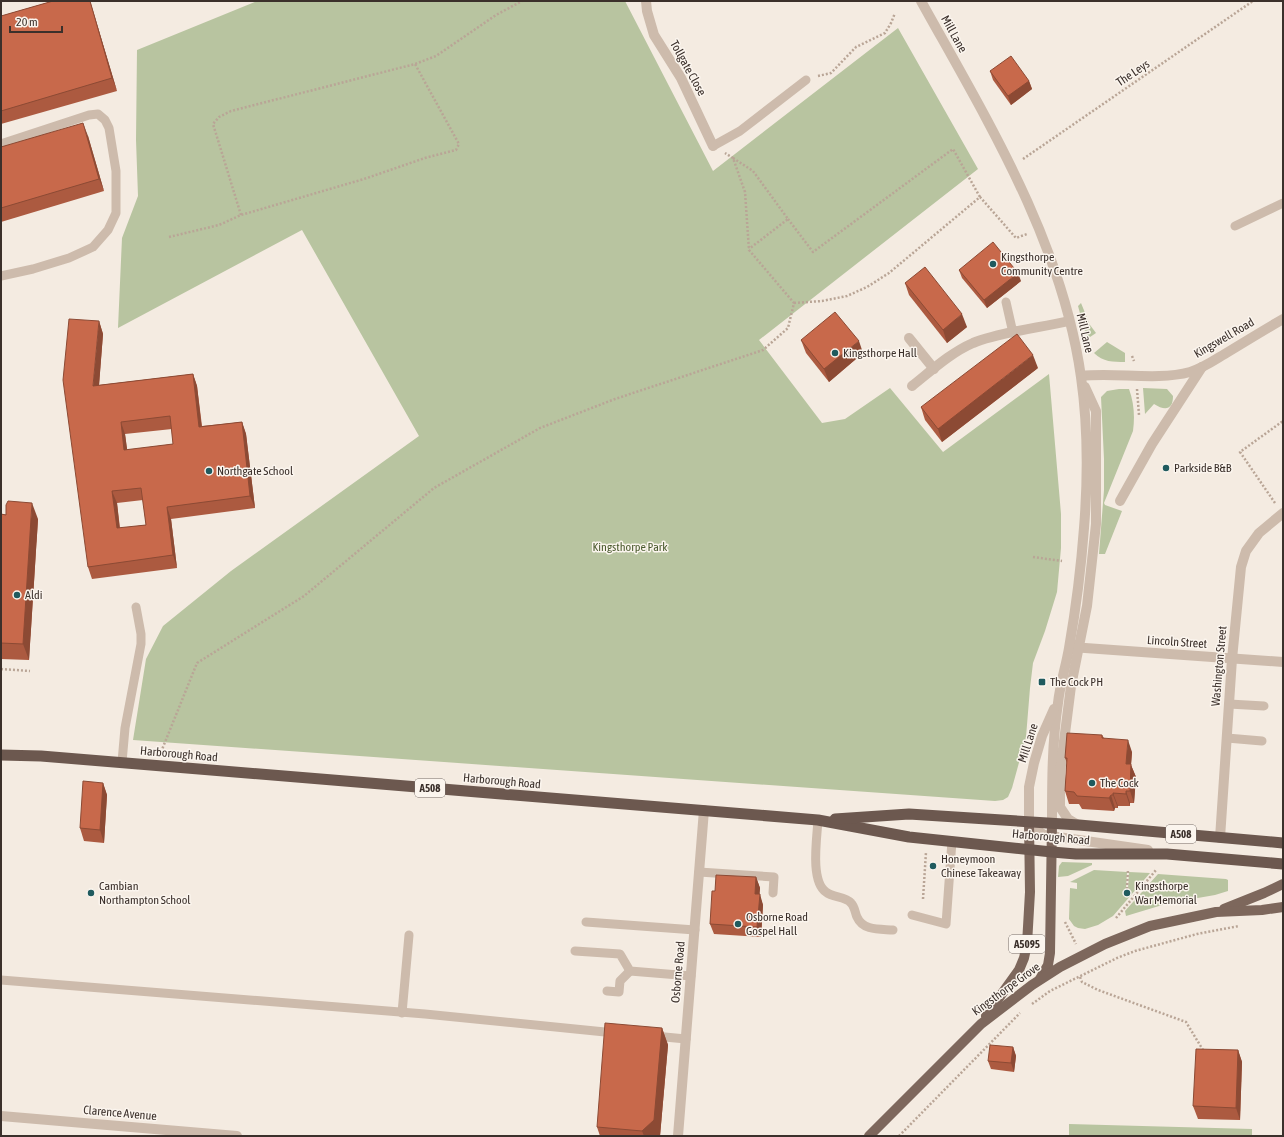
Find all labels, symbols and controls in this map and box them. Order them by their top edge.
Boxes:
scale bar [10,8,62,34]
street label: Mill Lane [938,13,970,55]
text: 20 m [16,15,38,29]
street label: Tollgate Close [667,38,709,98]
street label: The Leys [1114,57,1152,89]
place label: Kingsthorpe Community Centre [1001,250,1083,278]
marker: Kingsthorpe Community Centre [988,259,998,269]
street label: Mill Lane [1074,312,1096,354]
street label: Kingswell Road [1191,315,1257,361]
place label: Kingsthorpe Hall [843,346,918,360]
marker: Kingsthorpe Hall [830,348,840,358]
place label: Parkside B&B [1174,461,1232,475]
marker: Parkside B&B [1161,463,1171,473]
place label: Northgate School [217,464,294,478]
marker: Northgate School [204,466,214,476]
park label: Kingsthorpe Park [592,540,668,554]
place label: Aldi [25,588,42,602]
marker: Aldi [12,590,22,600]
street label: Washington Street [1209,625,1230,707]
street label: Lincoln Street [1146,633,1208,651]
place label: The Cock PH [1050,675,1103,689]
marker: The Cock PH [1037,677,1047,687]
street label: Mill Lane [1015,722,1041,764]
street label: Harborough Road [140,744,218,764]
street label: Harborough Road [463,771,541,791]
place label: The Cock [1100,776,1139,790]
marker: The Cock [1087,778,1097,788]
road number: A508 [415,779,445,797]
road number: A508 [1166,825,1196,843]
street label: Harborough Road [1012,827,1090,847]
place label: Honeymoon Chinese Takeaway [941,852,1021,880]
marker: Honeymoon Chinese Takeaway [928,861,938,871]
place label: Cambian Northampton School [99,879,191,907]
place label: Kingsthorpe War Memorial [1135,879,1198,907]
marker: Cambian Northampton School [86,888,96,898]
marker: Kingsthorpe War Memorial [1122,888,1132,898]
place label: Osborne Road Gospel Hall [746,910,808,938]
marker: Osborne Road Gospel Hall [733,919,743,929]
road number: A5095 [1009,935,1045,953]
street label: Osborne Road [668,941,688,1003]
street label: Kingsthorpe Grove [969,960,1043,1018]
street label: Clarence Avenue [83,1103,157,1123]

